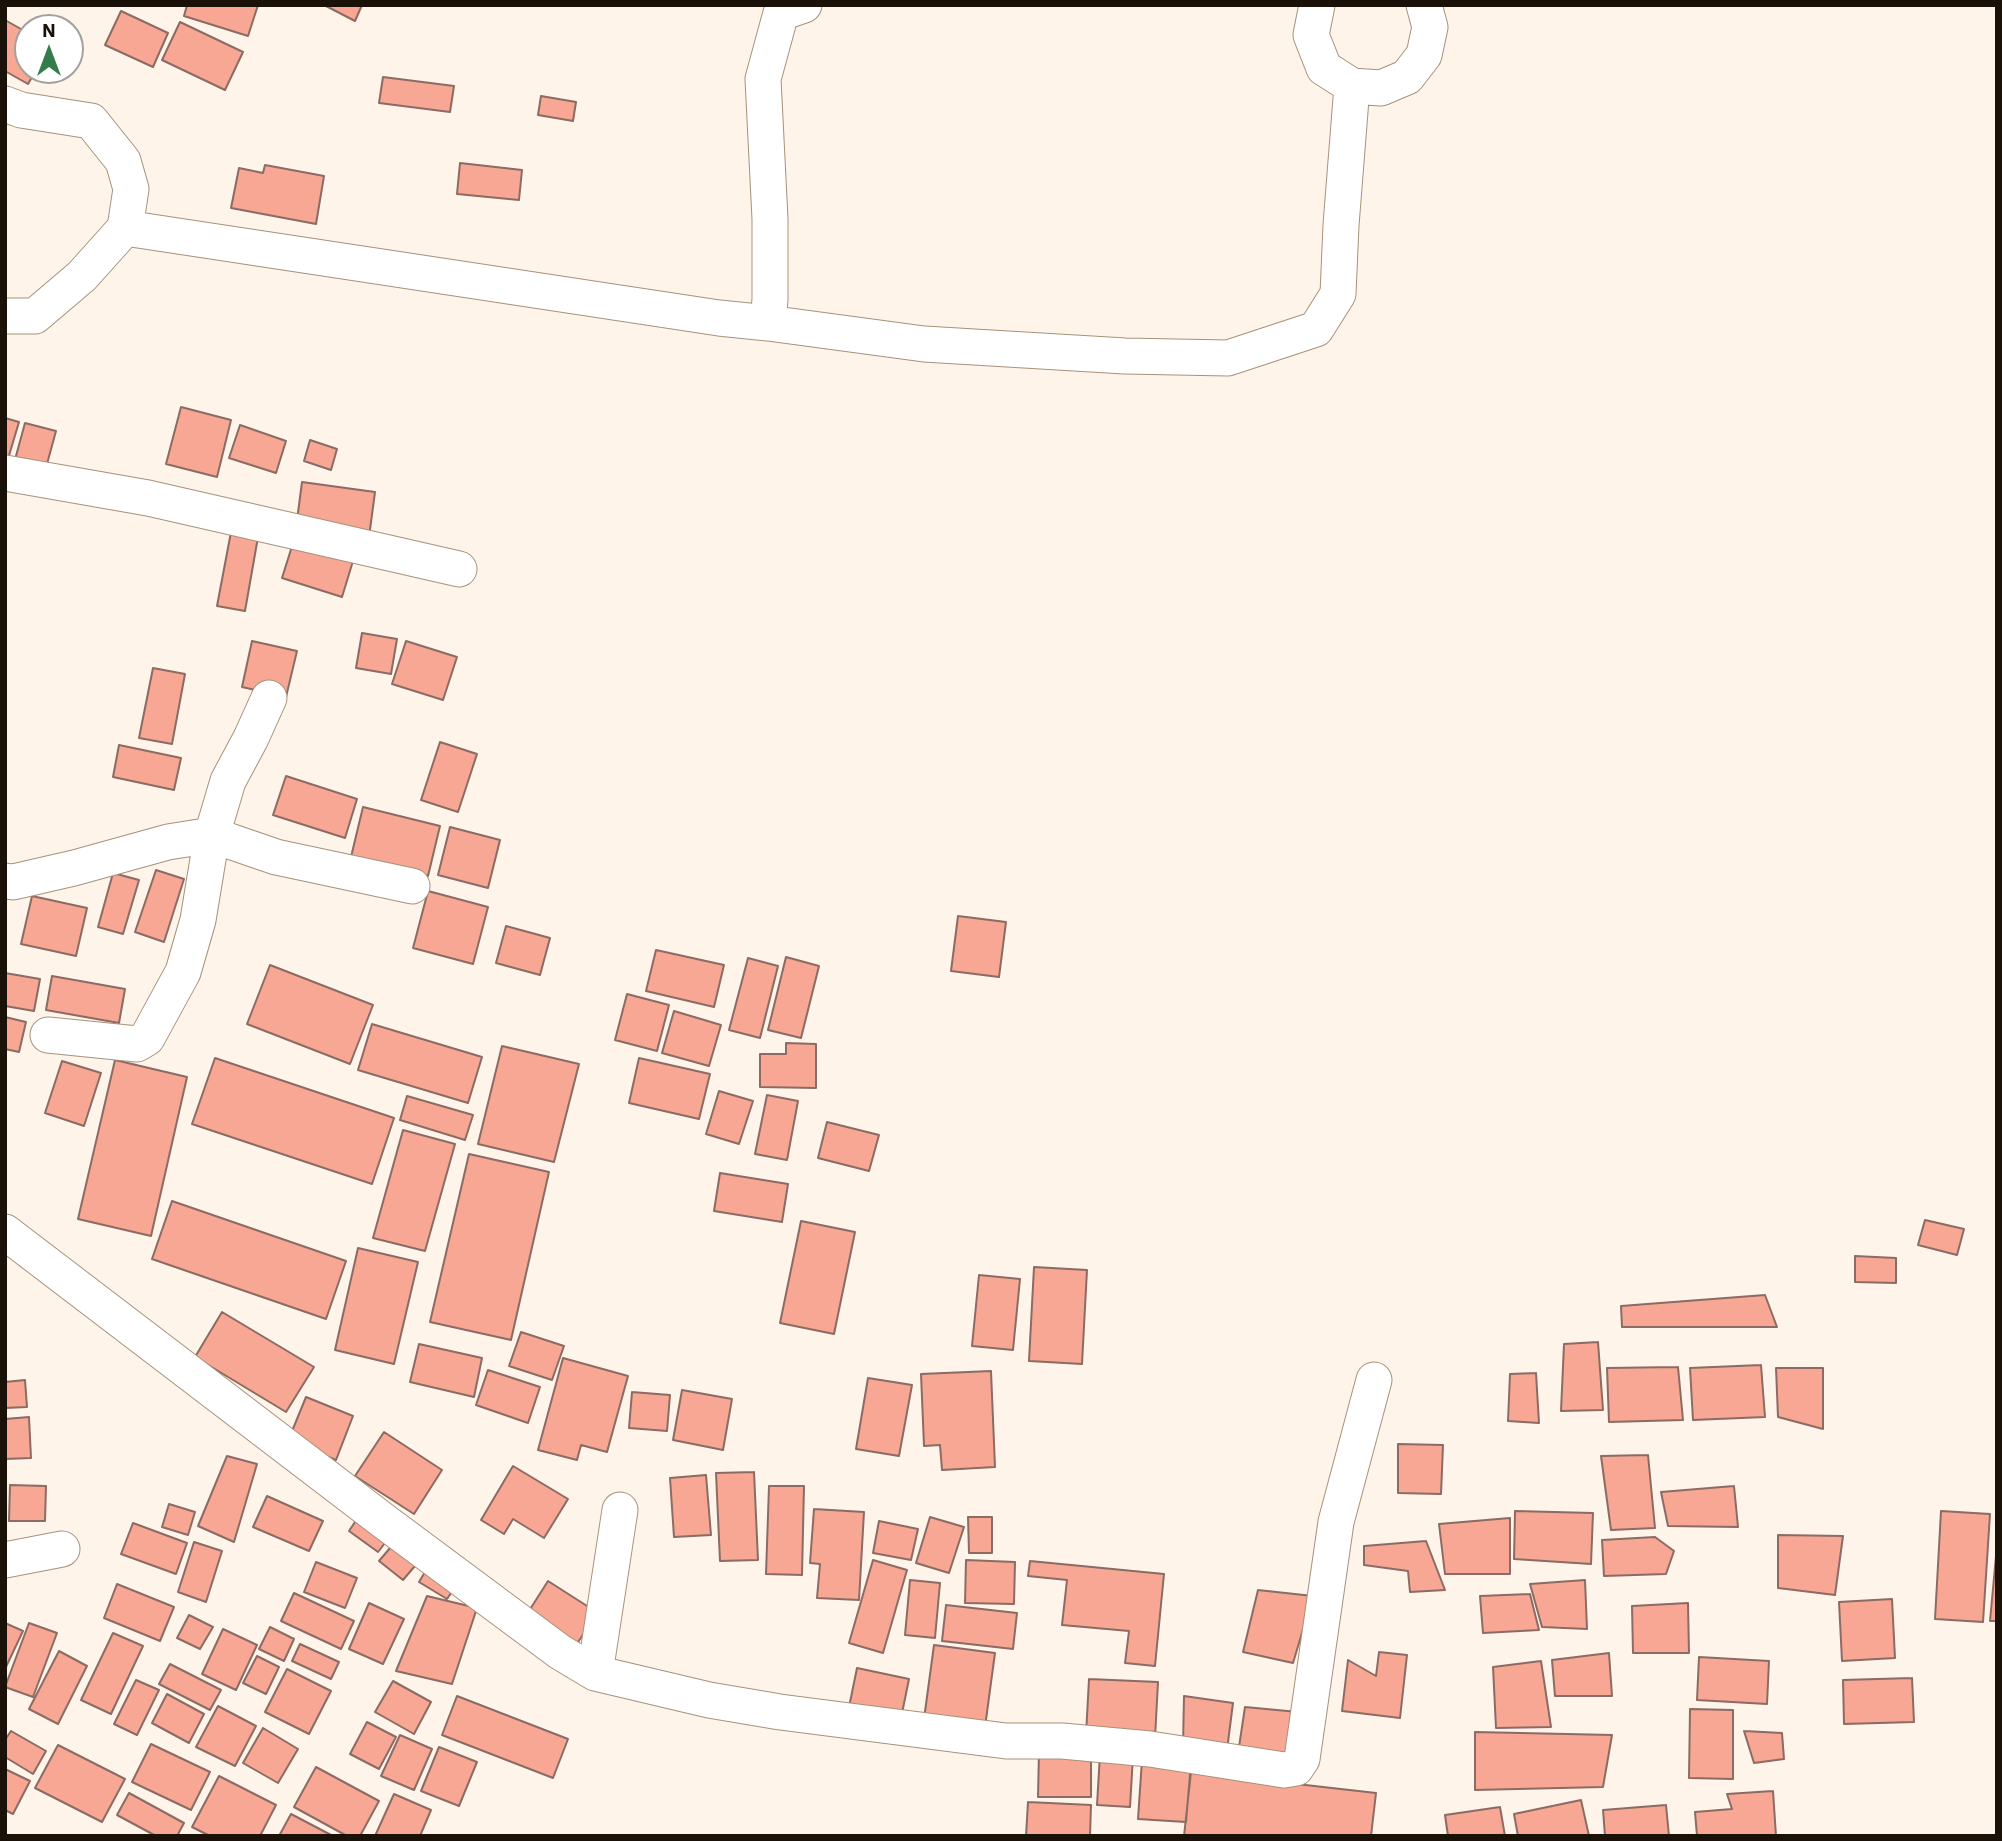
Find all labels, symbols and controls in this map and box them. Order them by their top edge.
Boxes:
north arrow [14,14,84,84]
text: N [42,18,56,42]

